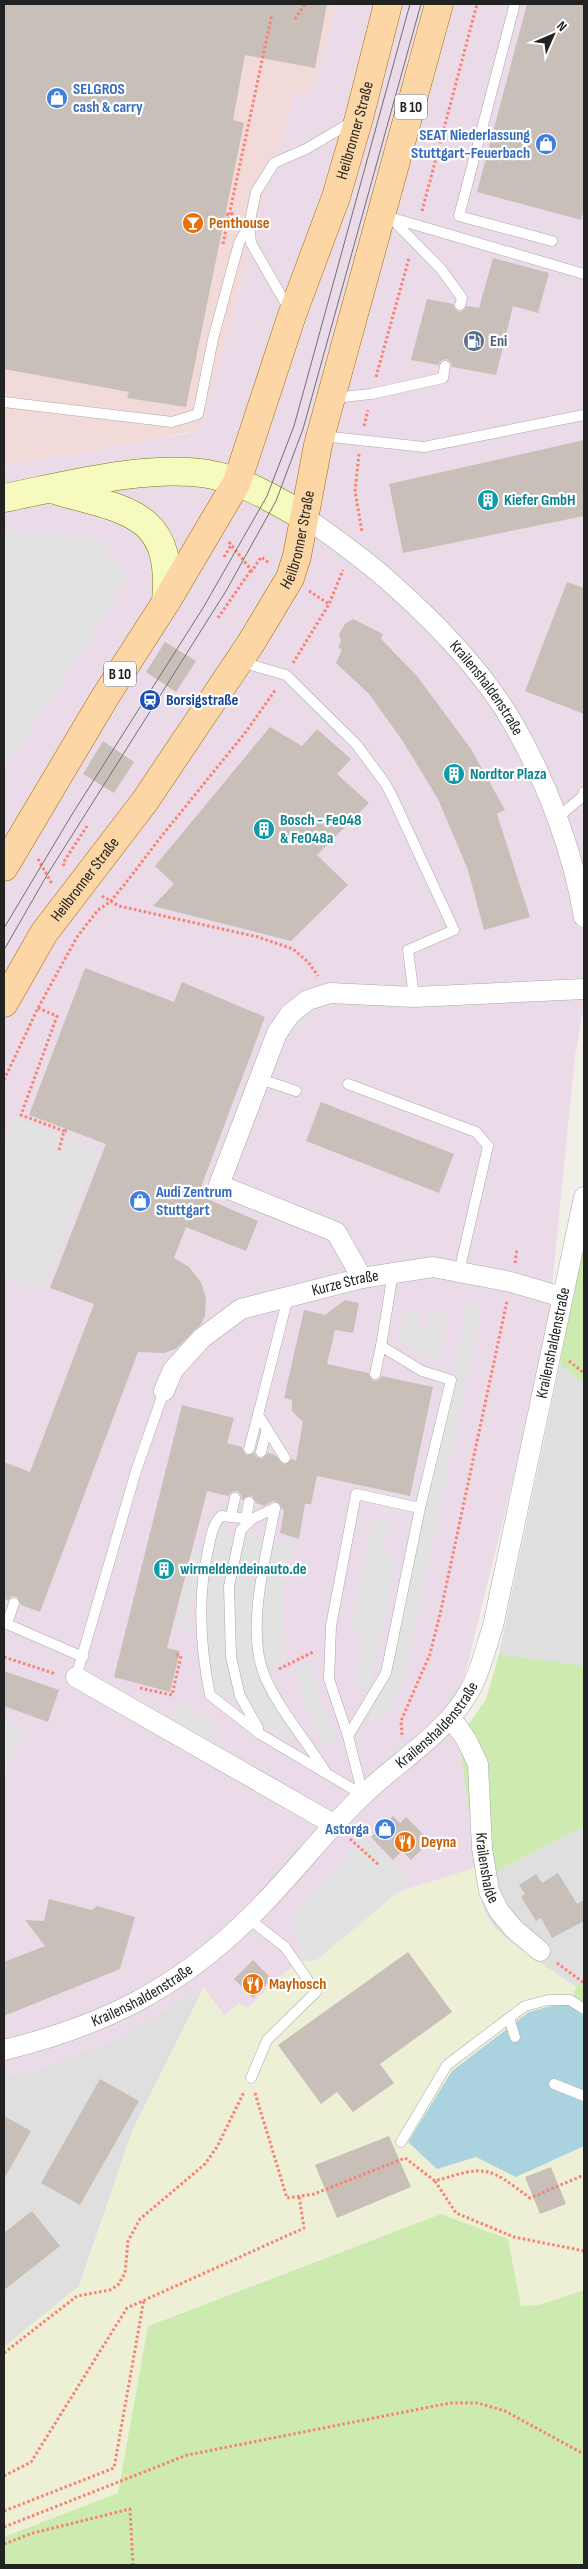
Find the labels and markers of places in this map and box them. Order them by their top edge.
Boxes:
place label: SELGROS cash & carry [73,80,143,117]
shop icon: SELGROS cash & carry [45,86,69,110]
place label: SEAT Niederlassung Stuttgart-Feuerbach [411,126,530,163]
shop icon: SEAT Niederlassung Stuttgart-Feuerbach [534,132,558,156]
bar icon: Penthouse [181,211,205,235]
place label: Penthouse [209,214,270,233]
fuel station icon: Eni [462,329,486,353]
place label: Eni [490,332,507,351]
building icon: Kiefer GmbH [476,488,500,512]
place label: Kiefer GmbH [504,491,575,510]
station icon: Borsigstraße [138,688,162,712]
place label: Borsigstraße [166,691,239,710]
building icon: Nordtor Plaza [442,762,466,786]
place label: Nordtor Plaza [470,765,547,784]
place label: Bosch - Fe048 & Fe048a [280,811,362,848]
building icon: Bosch - Fe048 & Fe048a [252,817,276,841]
place label: Audi Zentrum Stuttgart [155,1183,232,1220]
shop icon: Audi Zentrum Stuttgart [128,1189,152,1213]
building icon: wirmeldendeinauto.de [152,1557,176,1581]
place label: wirmeldendeinauto.de [180,1560,307,1579]
shop icon: Astorga [373,1817,397,1841]
place label: Astorga [324,1820,369,1839]
restaurant icon: Deyna [393,1830,417,1854]
place label: Deyna [421,1833,456,1852]
restaurant icon: Mayhosch [241,1972,265,1996]
place label: Mayhosch [269,1975,326,1994]

